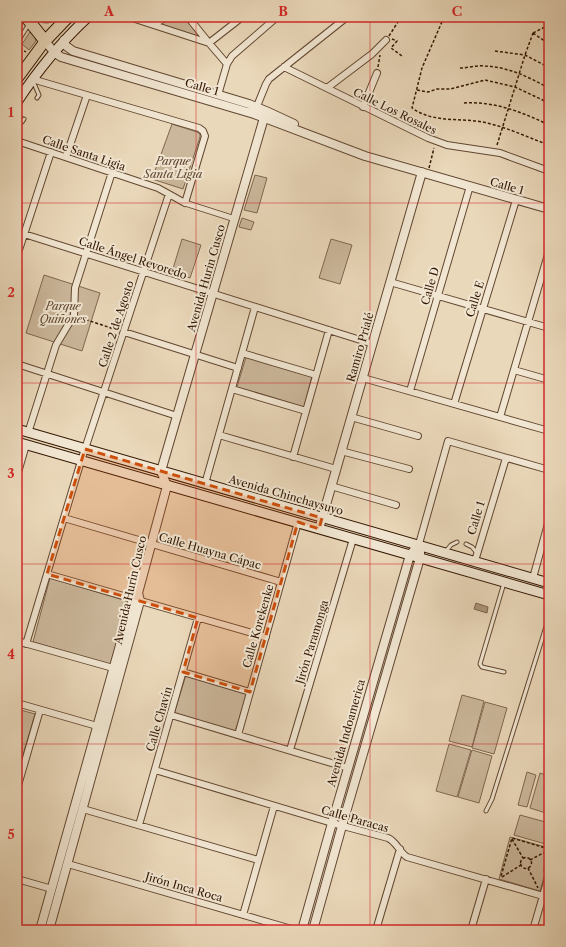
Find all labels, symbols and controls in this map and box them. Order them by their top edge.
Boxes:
text: A [103,3,115,19]
text: B [278,3,288,19]
text: C [452,3,462,19]
street label: Calle 1 [183,76,221,99]
street label: Calle Los Rosales [351,85,439,137]
text: 1 [8,104,14,120]
street label: Calle Santa Ligia [41,132,128,174]
park label: Parque Santa Ligia [143,154,203,181]
street label: Calle 1 [488,175,526,198]
street label: Avenida Hurin Cusco [184,222,228,334]
street label: Calle Ángel Revoredo [77,234,189,282]
street label: Calle D [418,265,442,307]
street label: Calle 2 de Agosto [95,279,137,369]
street label: Calle E [463,279,487,319]
text: 2 [7,284,15,300]
park label: Parque Quiñones [39,299,87,326]
street label: Ramiro Prialé [343,310,377,384]
text: 3 [7,465,15,481]
street label: Avenida Chinchaysuyo [226,472,345,518]
street label: Calle 1 [464,499,488,537]
street label: Calle Huayna Cápac [157,530,263,572]
street label: Avenida Hurin Cusco [110,534,149,647]
street label: Calle Korekenke [239,582,277,670]
street label: Jirón Paramonga [292,598,331,688]
text: 4 [7,646,15,662]
street label: Avenida Indoamerica [324,678,368,789]
street label: Calle Chavín [143,685,175,753]
street label: Calle Paracas [320,803,391,835]
text: 5 [7,826,15,842]
street label: Jirón Inca Roca [142,869,225,905]

